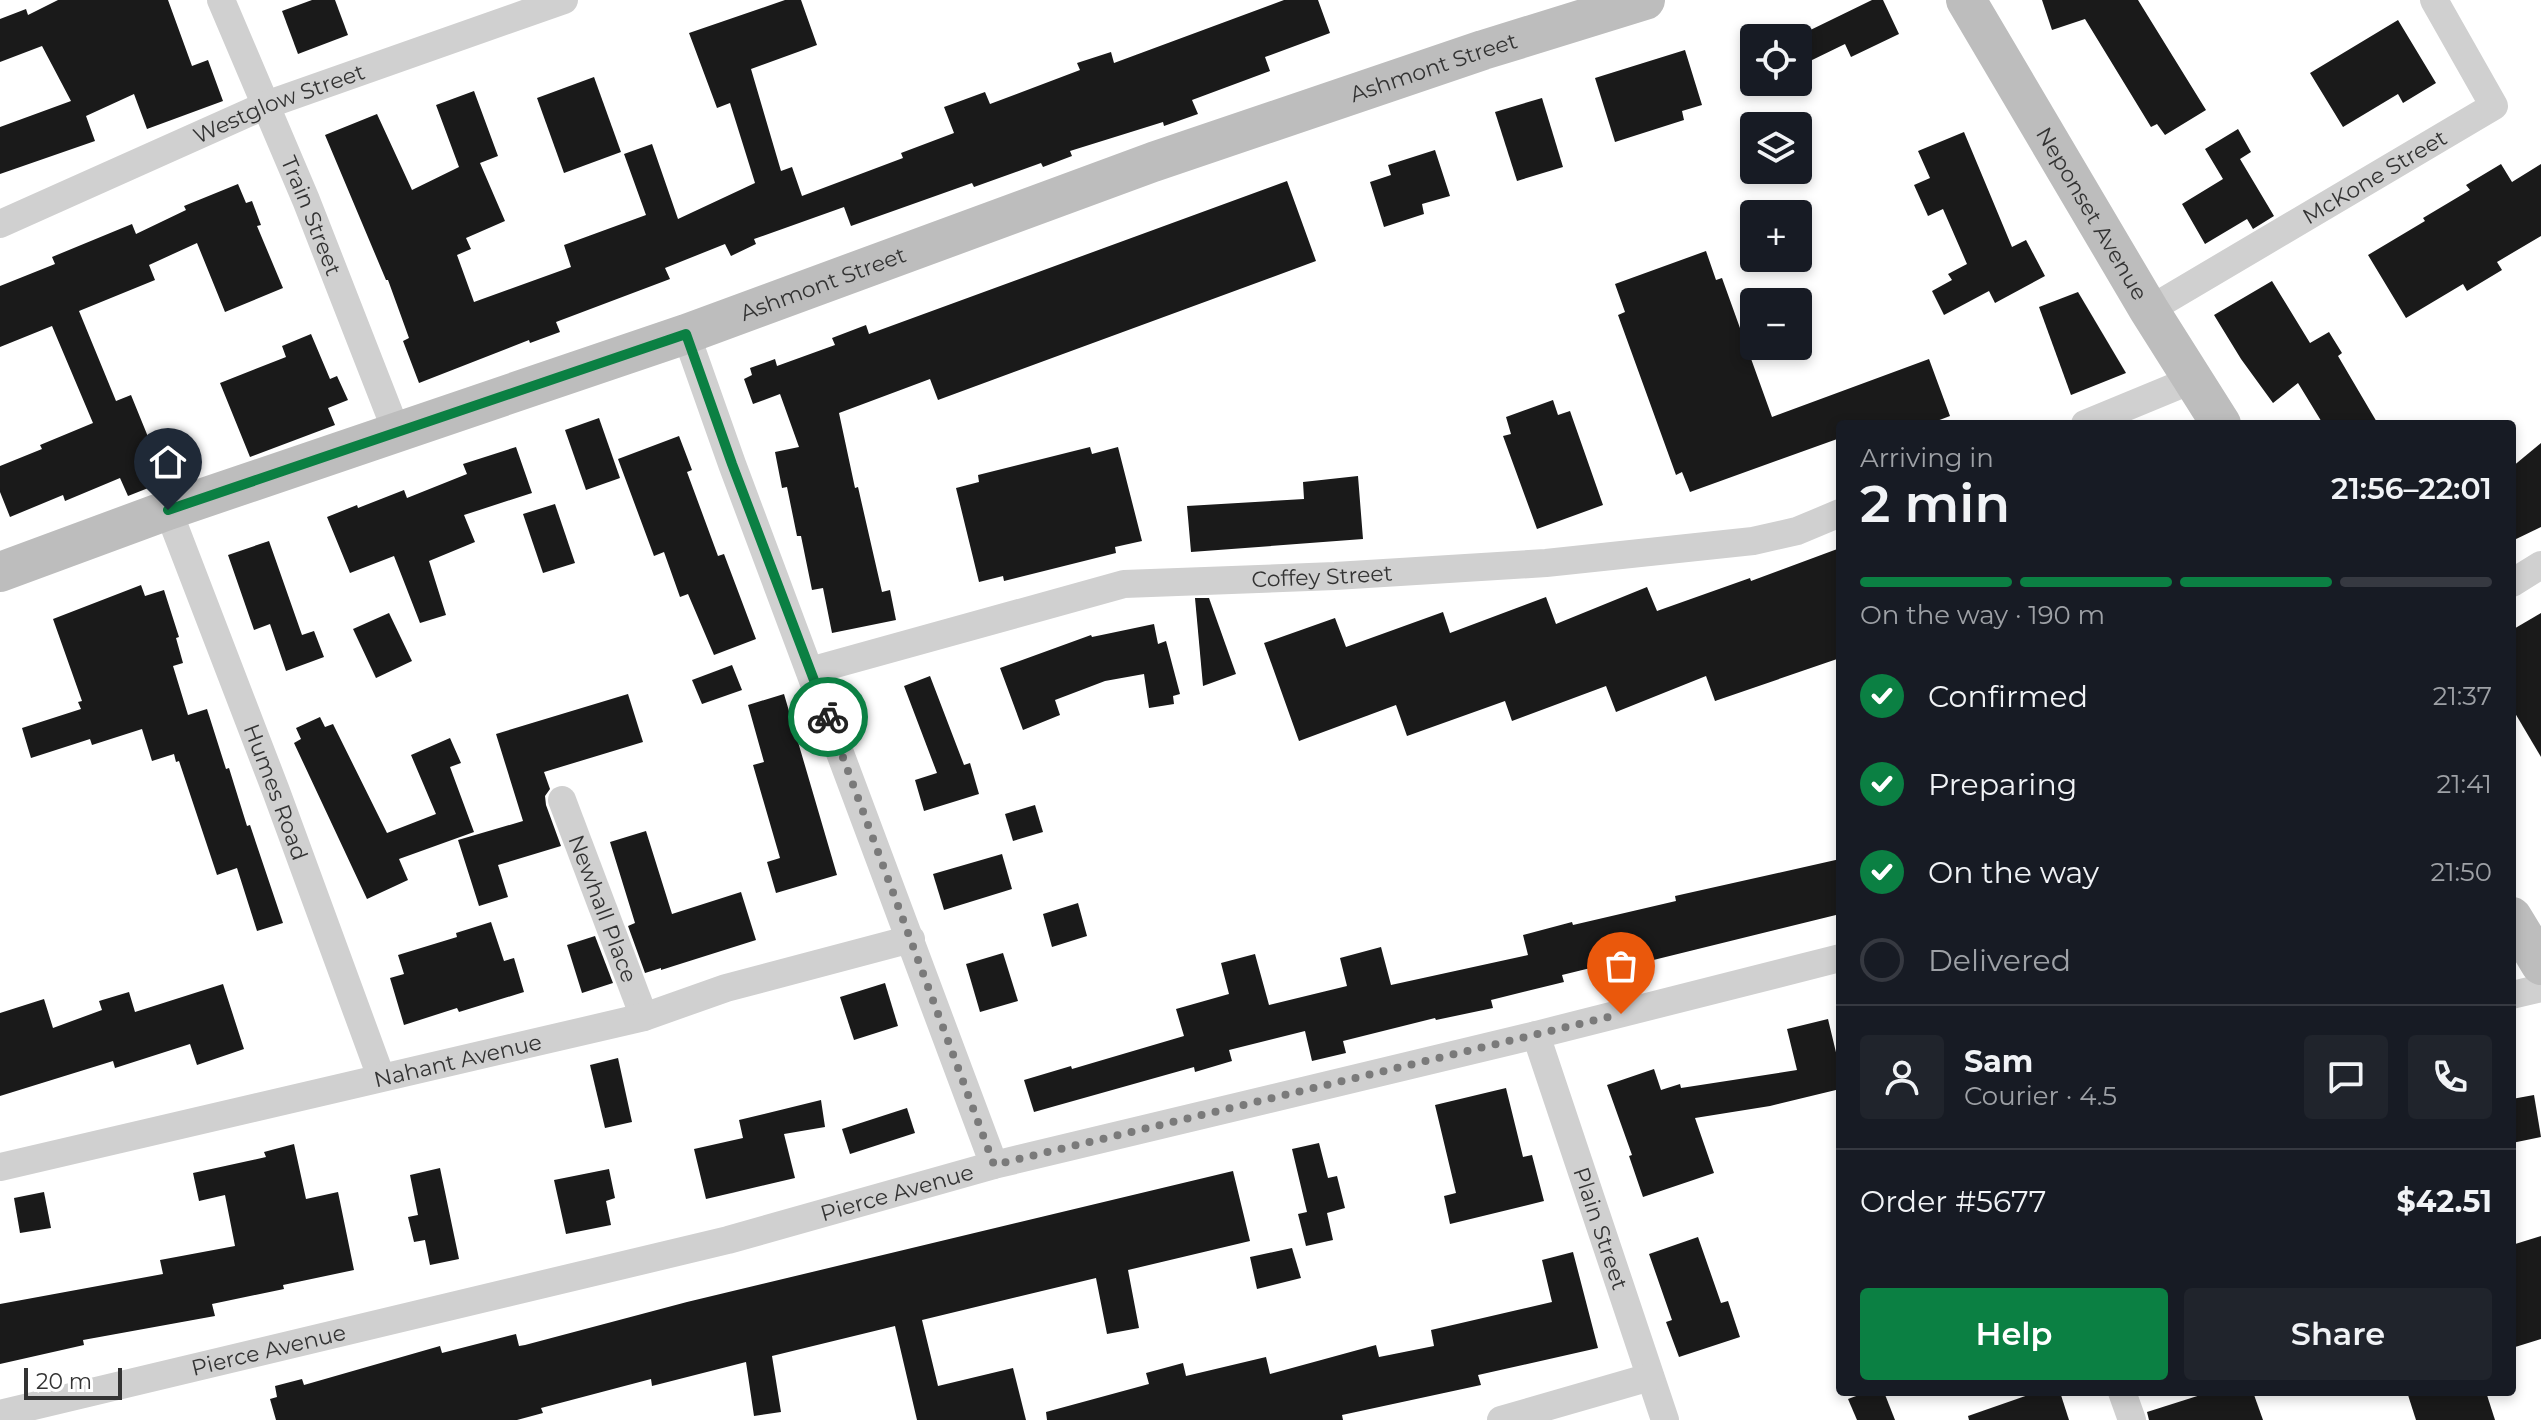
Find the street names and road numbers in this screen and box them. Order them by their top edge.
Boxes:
street label: Ashmont Street [1346,27,1520,108]
street label: Westglow Street [189,58,368,149]
street label: Neponset Avenue [2030,122,2154,305]
street label: McKone Street [2298,124,2452,230]
street label: Train Street [275,152,348,279]
street label: Ashmont Street [736,241,909,326]
street label: Coffey Street [1251,559,1393,593]
street label: Humes Road [238,720,314,864]
street label: Newhall Place [563,831,643,986]
street label: Nahant Avenue [371,1028,544,1093]
street label: Pierce Avenue [817,1158,977,1227]
street label: Plain Street [1568,1164,1634,1293]
street label: Pierce Avenue [189,1318,348,1381]

